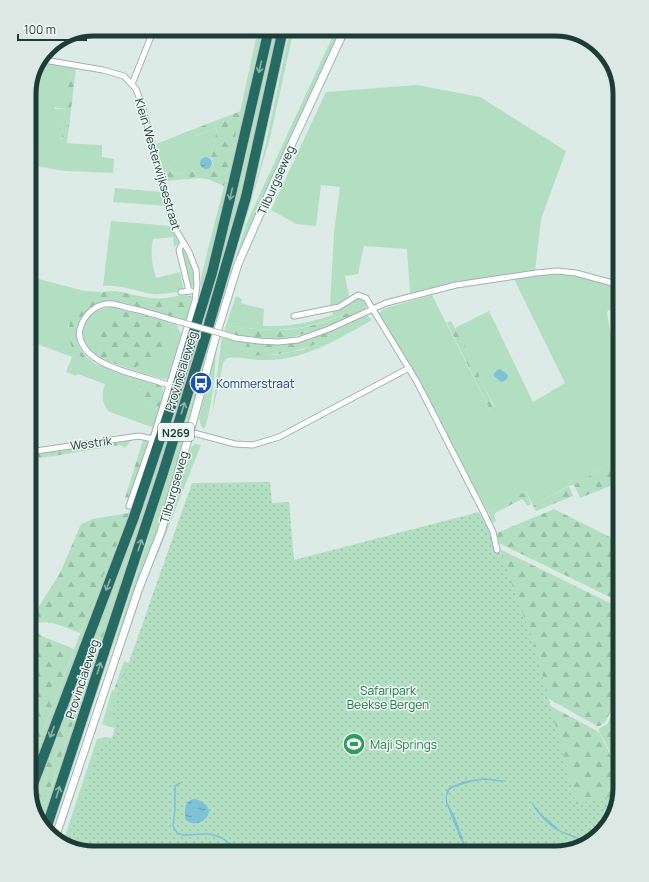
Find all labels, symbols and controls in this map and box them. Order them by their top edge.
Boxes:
scale bar [18,16,86,42]
text: 100 m [24,21,56,38]
one-way arrow [256,60,264,73]
street label: Klein Westerwijksestraat [131,96,185,232]
street label: Tilburgseweg [253,143,299,217]
one-way arrow [227,187,235,200]
street label: Provincialeweg [161,329,201,413]
bus stop icon: Kommerstraat [188,370,214,396]
place label: Kommerstraat [216,375,295,392]
one-way arrow [180,401,187,414]
road number: N269 [158,423,194,441]
street label: Westrik [69,432,114,454]
street label: Tilburgseweg [156,449,192,525]
one-way arrow [136,539,144,551]
one-way arrow [104,578,112,590]
street label: Provincialeweg [61,637,103,721]
one-way arrow [96,662,103,675]
park label: Safaripark Beekse Bergen [347,682,429,713]
one-way arrow [48,726,56,738]
sports icon: Maji Springs [341,731,367,757]
place label: Maji Springs [370,736,437,753]
one-way arrow [55,785,62,798]

